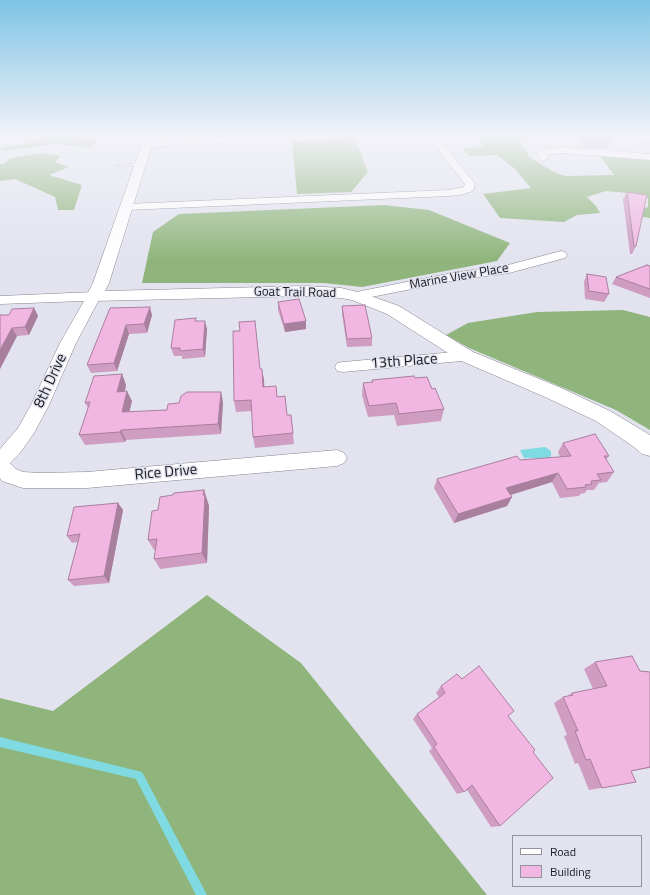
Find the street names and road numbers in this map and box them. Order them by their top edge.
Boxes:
street label: Marine View Place [408,261,510,293]
street label: Goat Trail Road [254,284,336,302]
street label: 8th Drive [31,351,71,411]
street label: 13th Place [370,351,438,373]
street label: Rice Drive [134,461,198,485]

